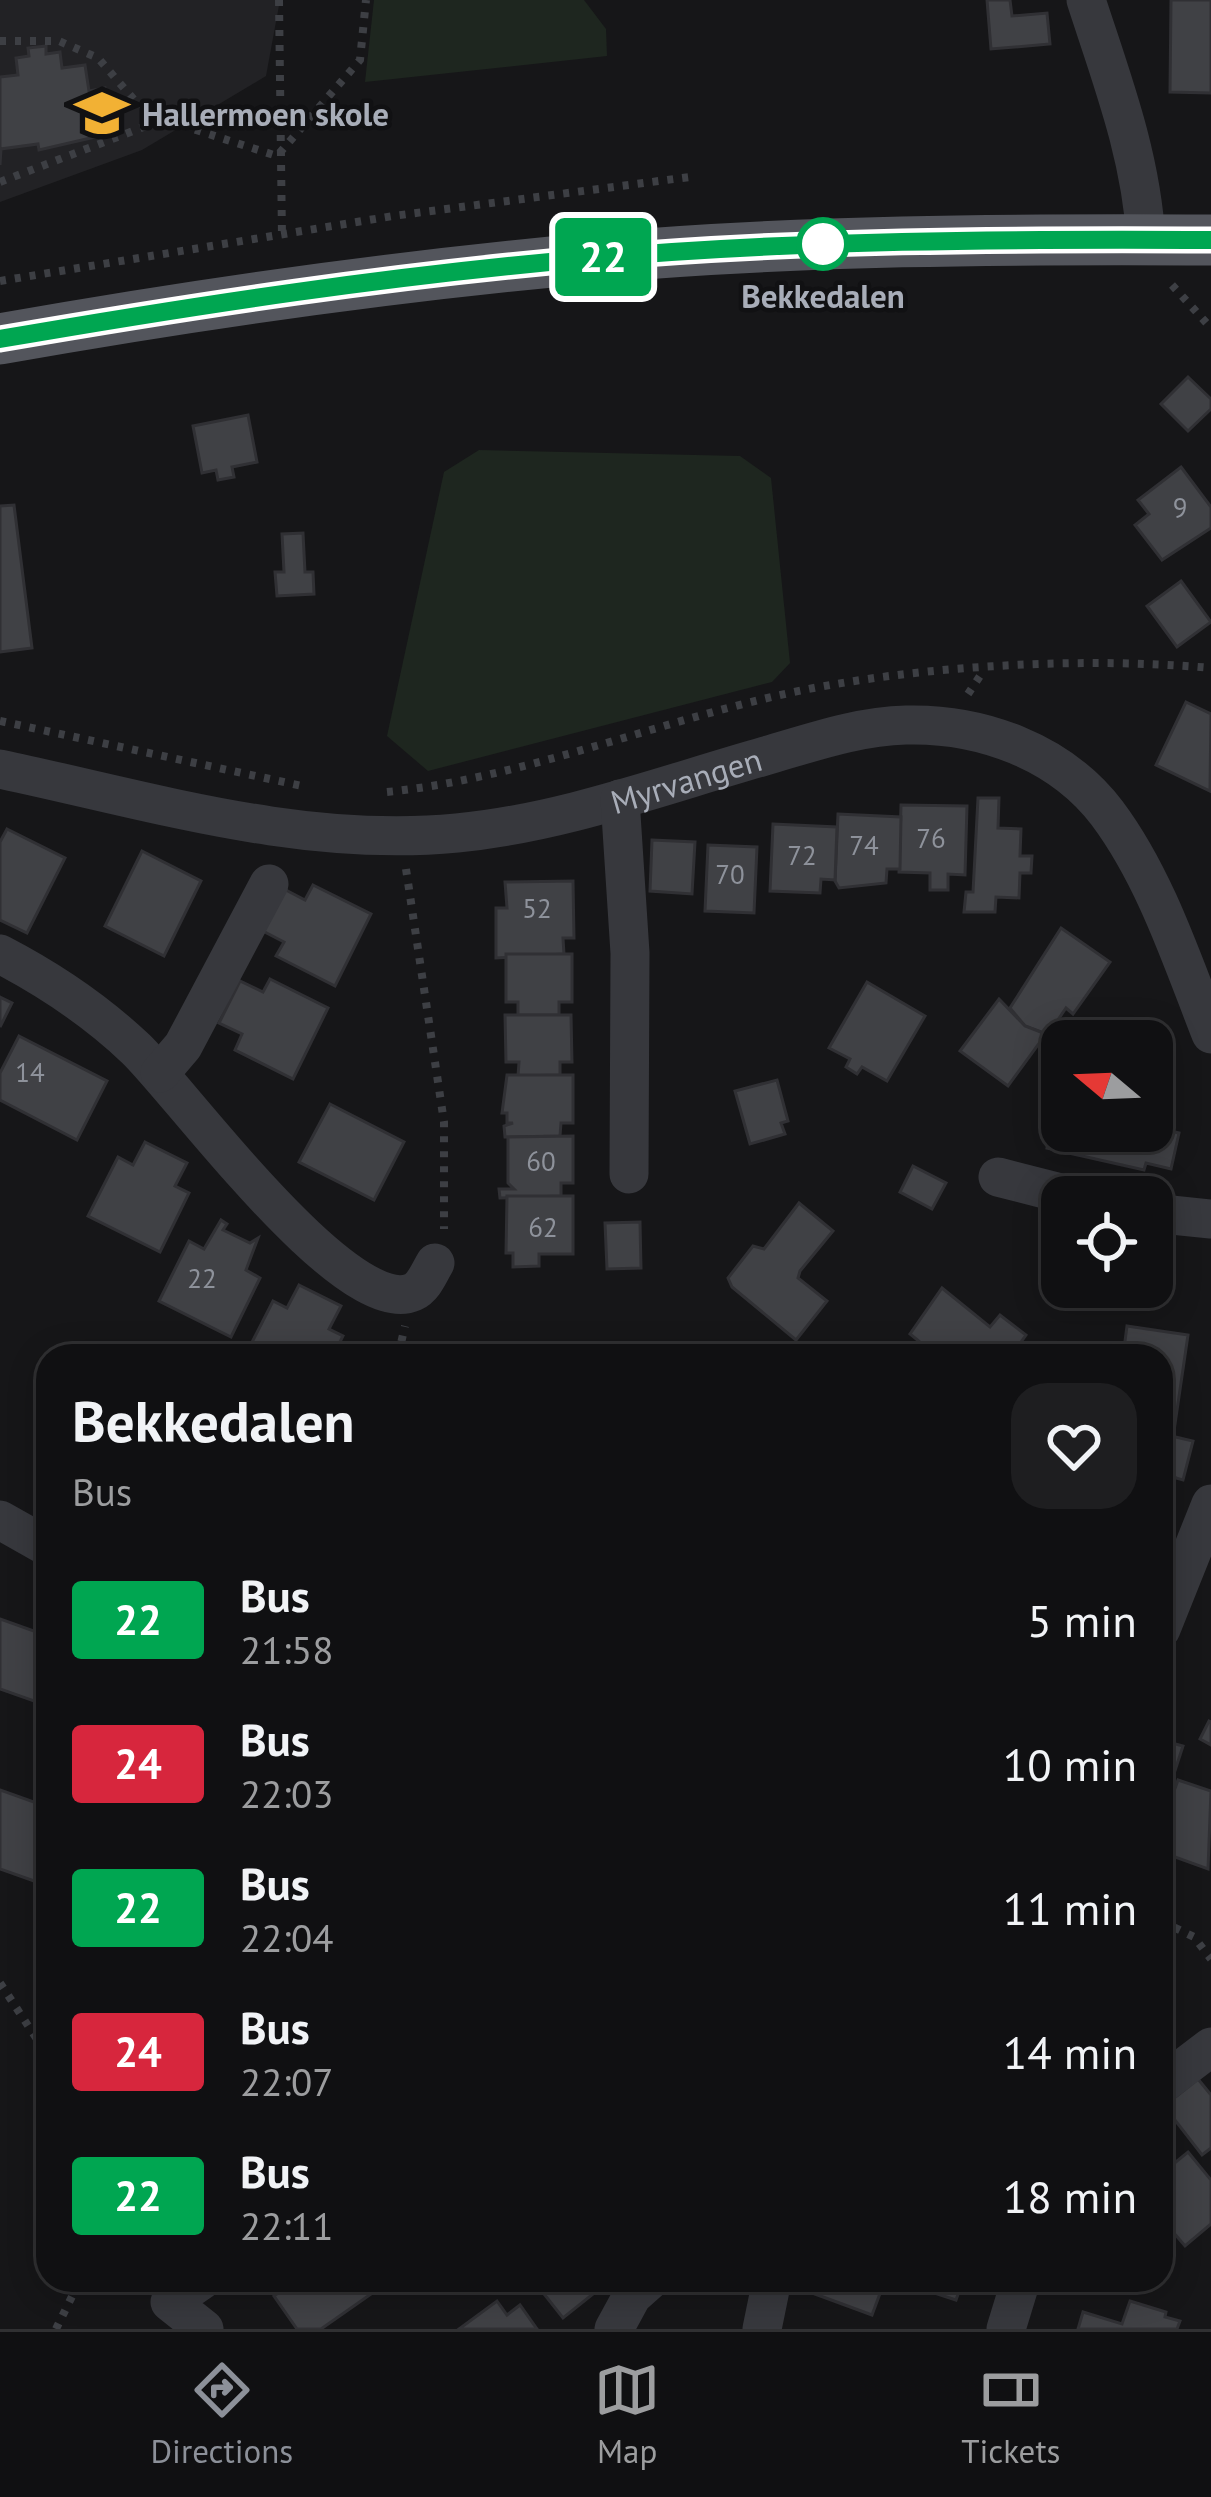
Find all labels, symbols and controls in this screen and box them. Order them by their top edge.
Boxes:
school or university icon: Hallermoen skole [73,84,131,142]
place label: Hallermoen skole [142,92,389,135]
line badge: 22 [549,218,657,296]
marker: Bekkedalen [798,219,848,269]
text: 22 [579,229,627,284]
place label: Bekkedalen [741,274,905,317]
house number: 9 [1173,490,1187,524]
street label: Myrvangen [605,737,766,823]
house number: 76 [916,821,946,855]
house number: 74 [849,828,879,862]
house number: 72 [787,838,817,872]
house number: 70 [715,857,745,891]
house number: 52 [522,891,552,925]
north arrow [1041,1020,1173,1152]
map controls [1041,1020,1173,1308]
house number: 14 [15,1055,45,1089]
house number: 60 [526,1144,556,1178]
button: locate [1041,1176,1173,1308]
house number: 62 [528,1210,558,1244]
house number: 22 [187,1261,217,1295]
button: heart [1011,1383,1137,1509]
text: Bekkedalen [72,1384,355,1458]
text: Bus [72,1466,132,1517]
text: Bus [240,1566,310,1624]
text: 5 min [1027,1591,1137,1649]
text: 22 [114,1592,162,1647]
text: 21:58 [240,1624,334,1675]
text: Bus [240,1710,310,1768]
text: 10 min [1003,1735,1137,1793]
text: 24 [114,1736,162,1791]
text: 22:03 [240,1768,334,1819]
text: Bus [240,1854,310,1912]
text: 11 min [1003,1879,1137,1937]
text: 22 [114,1880,162,1935]
text: 22:04 [240,1912,334,1963]
text: Bus [240,1998,310,2056]
text: 14 min [1003,2023,1137,2081]
text: 24 [114,2024,162,2079]
text: 22:07 [240,2056,334,2107]
text: Bus [240,2142,310,2200]
text: 18 min [1003,2167,1137,2225]
text: 22 [114,2168,162,2223]
text: 22:11 [240,2200,334,2251]
tab: Directions [151,2357,293,2472]
tab: Map [594,2357,660,2472]
tab: Tickets [961,2357,1060,2472]

